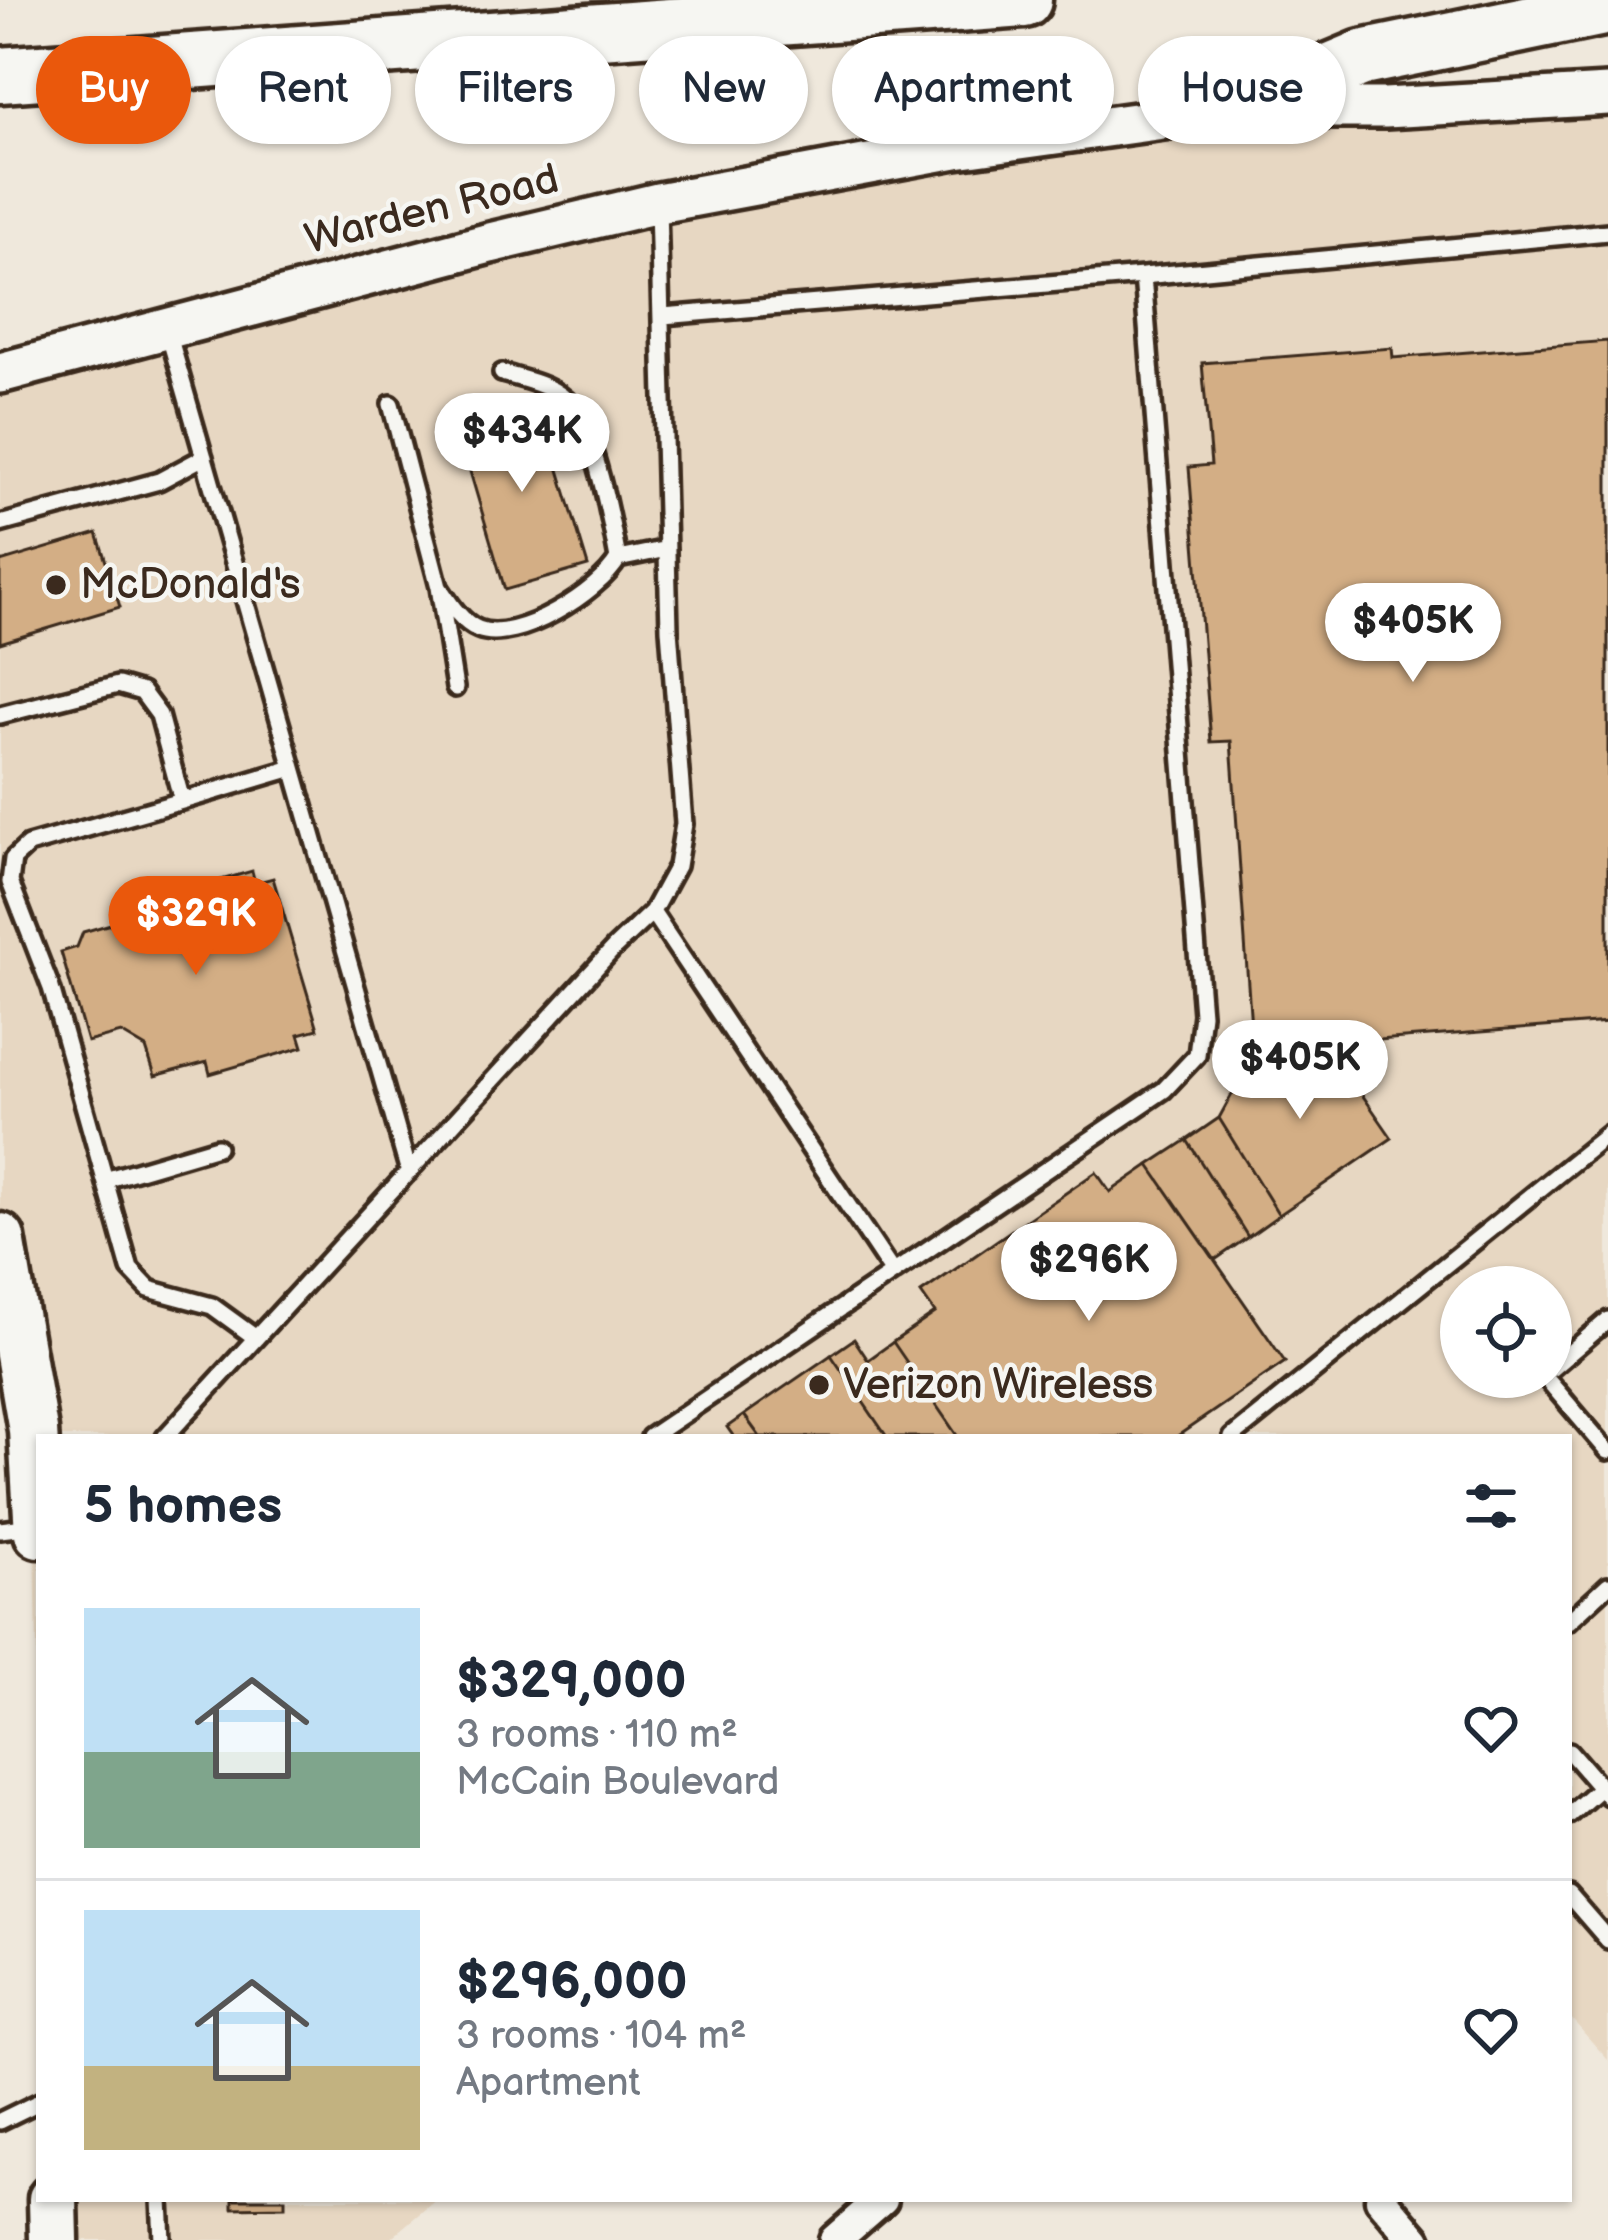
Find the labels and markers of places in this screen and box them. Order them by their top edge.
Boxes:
pin: $434K [438,393,606,495]
place label: McDonald's [80,560,300,611]
marker: McDonald's [43,572,69,598]
pin: $405K [1329,583,1497,685]
pin: $329K [112,876,280,978]
pin: $405K [1216,1020,1384,1122]
pin: $296K [1005,1222,1173,1324]
place label: Verizon Wireless [843,1360,1153,1411]
marker: Verizon Wireless [806,1372,832,1398]

